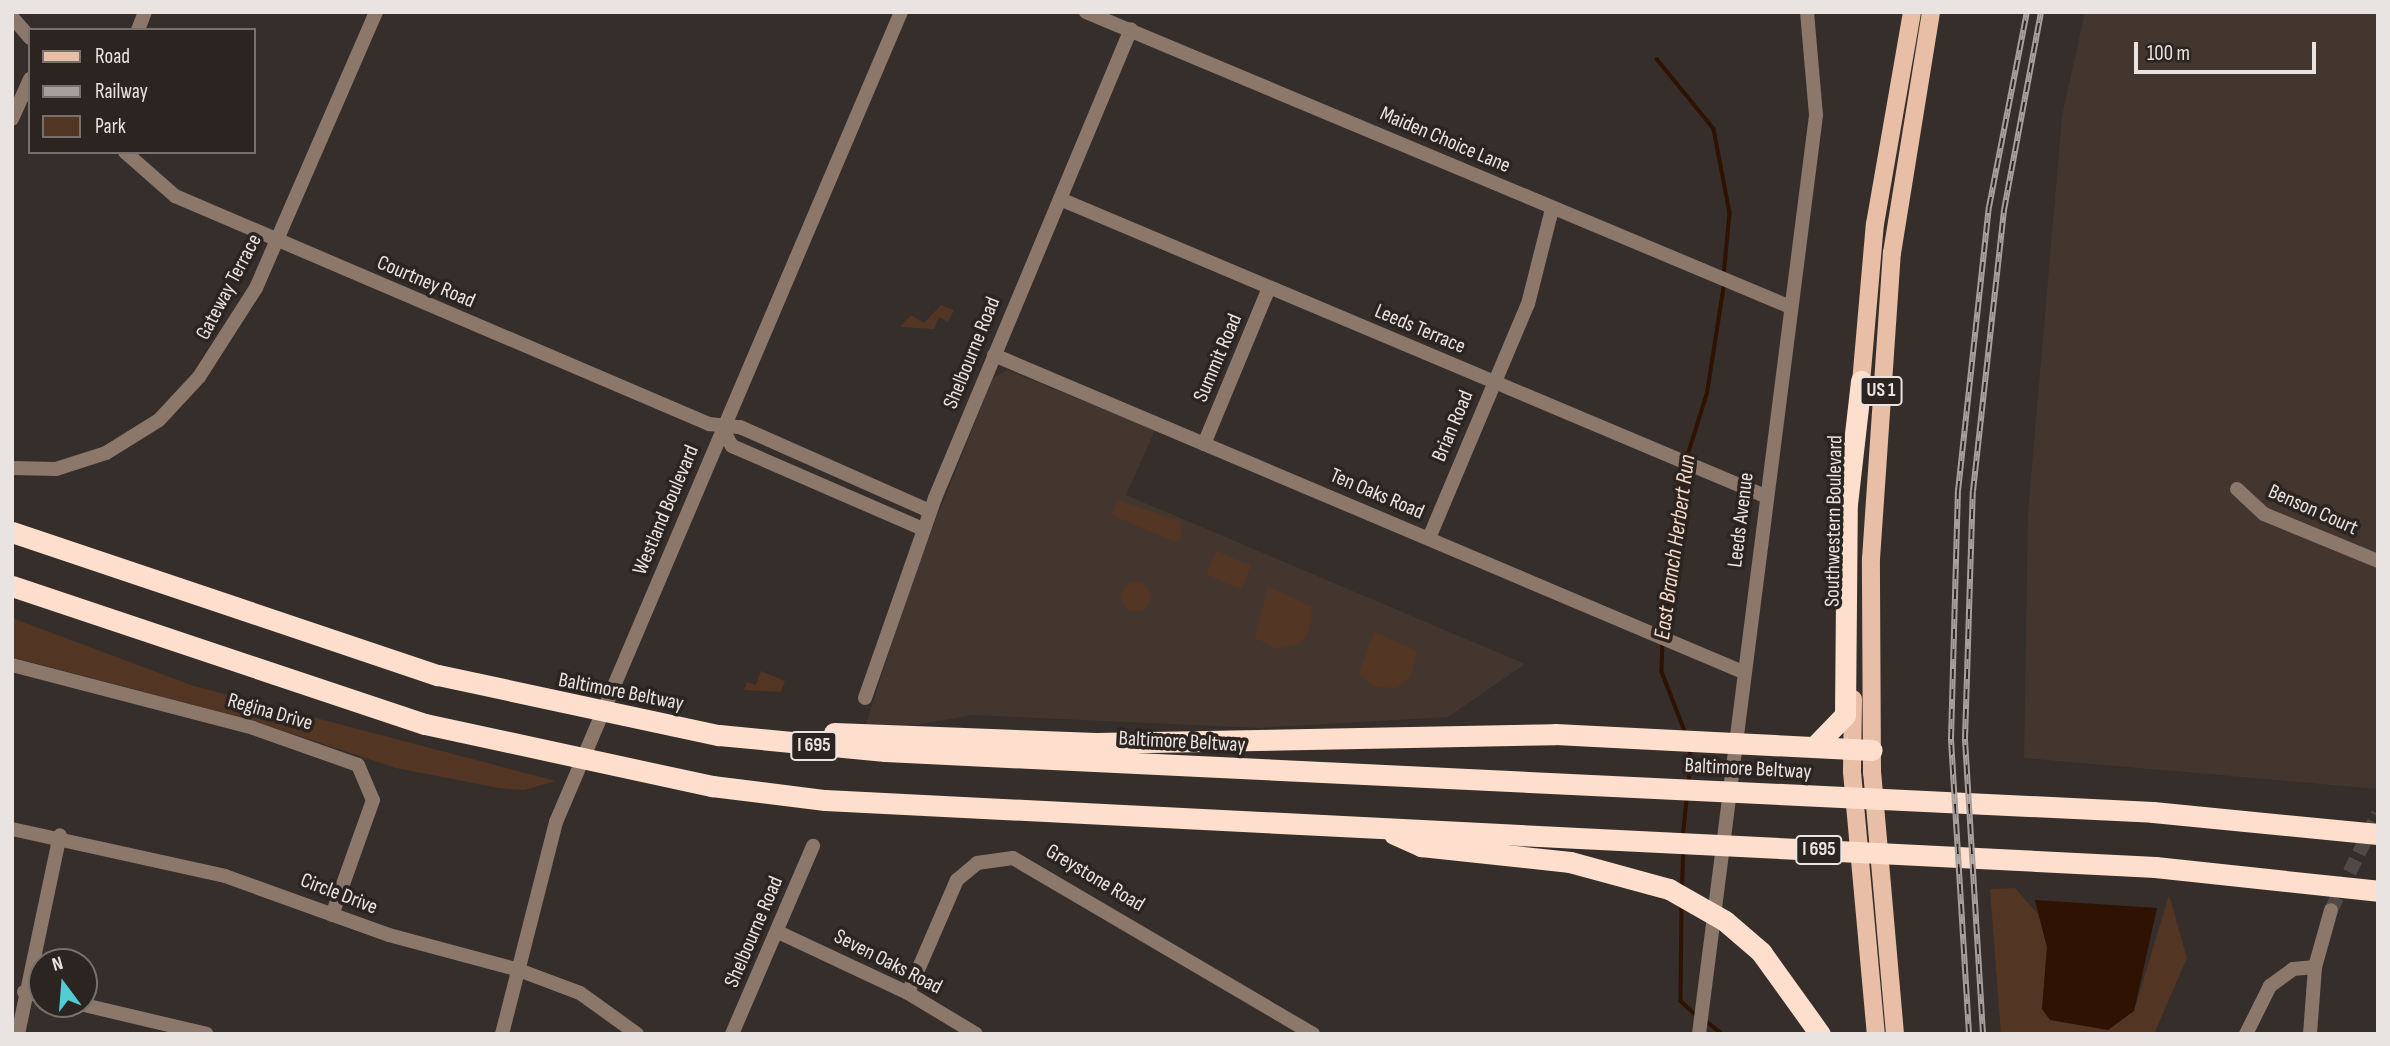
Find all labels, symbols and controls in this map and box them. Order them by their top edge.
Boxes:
legend [28,28,256,154]
scale bar [2138,28,2320,72]
text: 100 m [2147,41,2190,66]
text: Road [95,44,130,69]
text: Railway [95,79,148,104]
street label: Maiden Choice Lane [1376,101,1514,179]
text: Park [95,114,126,139]
street label: Gateway Terrace [191,230,267,344]
street label: Courtney Road [373,250,479,314]
street label: Shelbourne Road [938,293,1006,413]
street label: Leeds Terrace [1371,299,1469,359]
street label: Summit Road [1188,310,1248,406]
road number: US 1 [1858,376,1904,406]
street label: Brian Road [1427,387,1479,465]
street label: Southwestern Boulevard [1820,435,1848,607]
street label: Westland Boulevard [627,441,705,579]
water label: East Branch Herbert Run [1648,453,1702,641]
street label: Ten Oaks Road [1326,463,1428,525]
street label: Leeds Avenue [1723,471,1759,569]
street label: Benson Court [2264,479,2362,541]
street label: Baltimore Beltway [556,668,686,716]
street label: Regina Drive [225,688,315,736]
street label: Baltimore Beltway [1118,726,1246,758]
road number: I 695 [790,730,838,762]
street label: Baltimore Beltway [1684,753,1812,785]
road number: I 695 [1794,834,1843,866]
street label: Greystone Road [1041,839,1149,917]
street label: Circle Drive [297,868,381,920]
street label: Shelbourne Road [719,873,789,991]
street label: Seven Oaks Road [830,924,946,1000]
north arrow [28,948,98,1018]
text: N [50,952,66,977]

